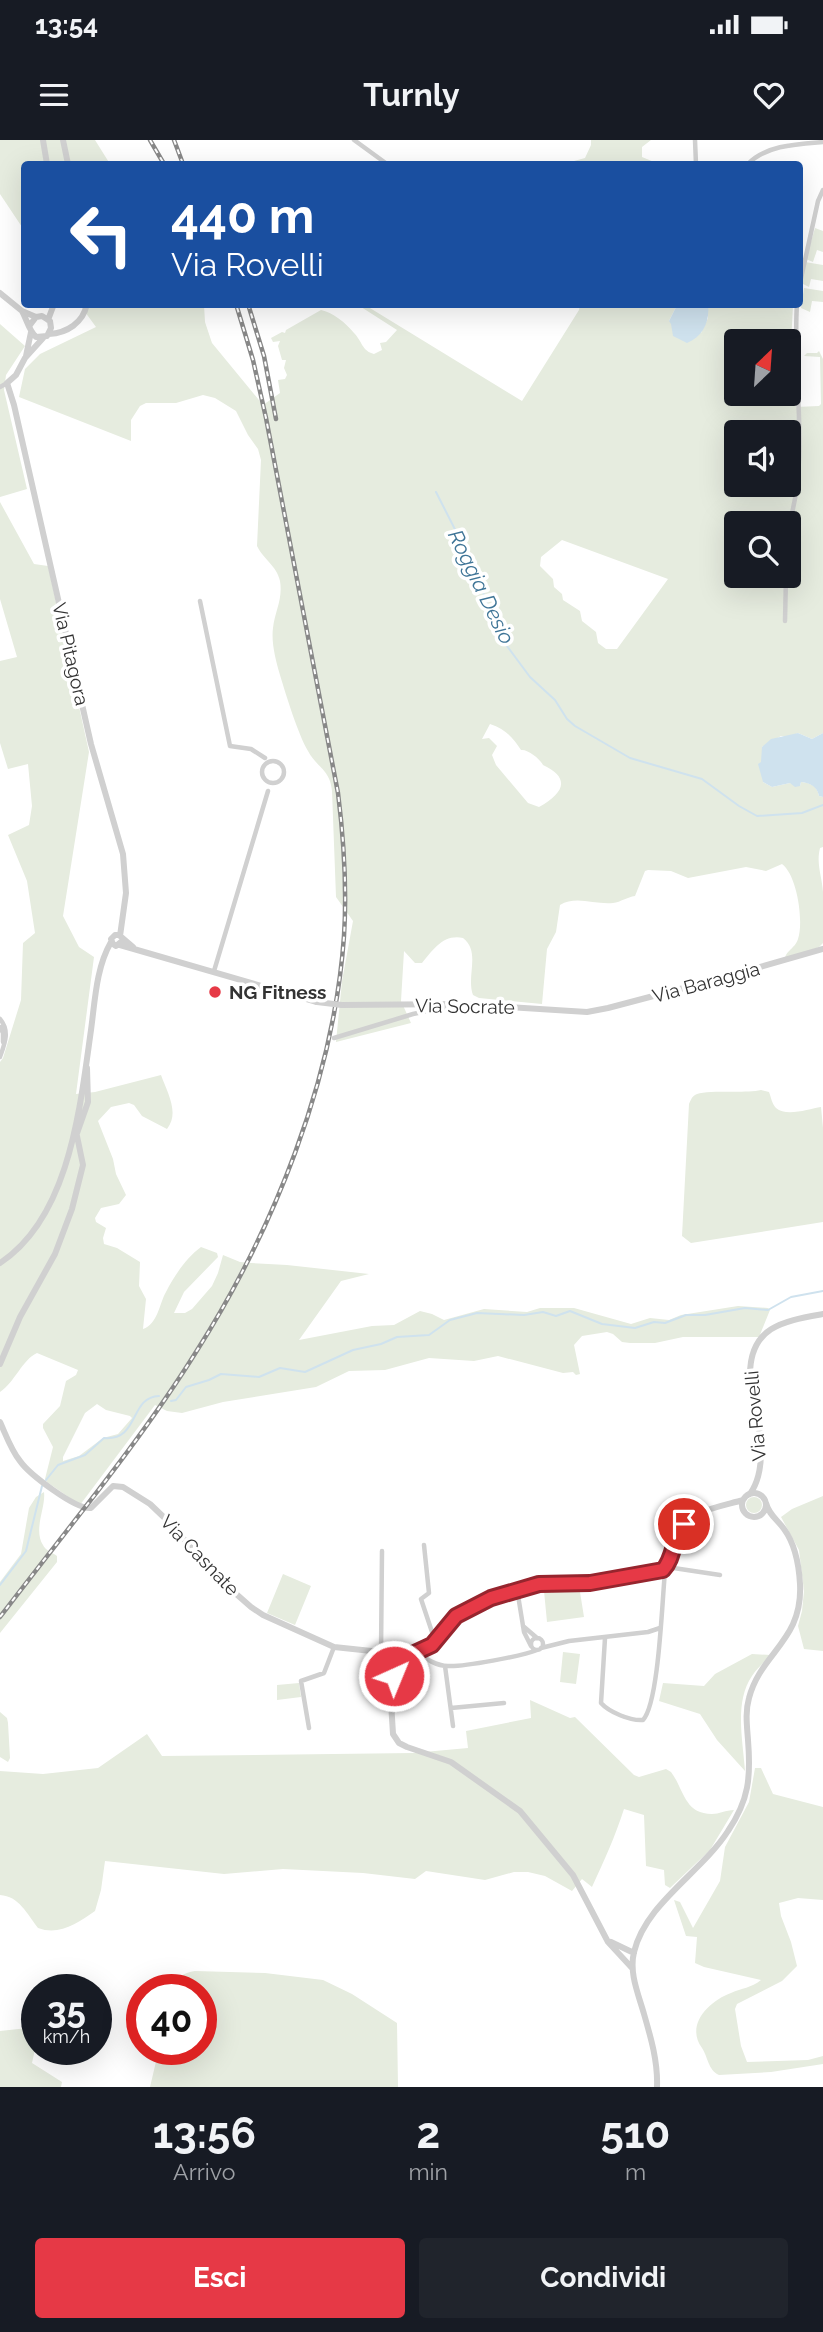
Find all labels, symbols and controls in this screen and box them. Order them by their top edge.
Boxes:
text: 13:54 [35,10,98,40]
icon: menu [35,76,73,114]
text: Turnly [363,76,460,113]
icon: heart [750,76,788,114]
text: 440 m [171,187,314,244]
icon: left [56,189,147,280]
text: Via Rovelli [171,246,324,283]
north arrow [724,329,802,406]
map controls [724,329,801,588]
button: sound [724,420,801,497]
button: search [724,511,801,588]
water label: Roggia Desio [443,526,520,648]
street label: Via Pitagora [48,600,94,708]
street label: Via Baraggia [650,957,762,1007]
place label: NG Fitness [229,981,327,1003]
marker: NG Fitness [207,984,223,1000]
street label: Via Socrate [415,994,515,1018]
street label: Via Rovelli [740,1370,770,1462]
pin [654,1494,714,1554]
icon: arrive [665,1505,703,1543]
street label: Via Casnate [156,1510,244,1600]
position arrow [357,1639,431,1713]
speed limit sign: 40 [126,1974,217,2065]
text: 35 [47,1990,86,2031]
text: km/h [43,2026,90,2047]
text: 13:56 [153,2109,256,2158]
text: 2 [416,2109,440,2158]
text: 510 [601,2109,670,2158]
text: Arrivo [173,2158,235,2185]
text: min [408,2158,448,2185]
text: m [625,2158,646,2185]
button: Esci [35,2238,405,2318]
button: Condividi [419,2238,788,2318]

